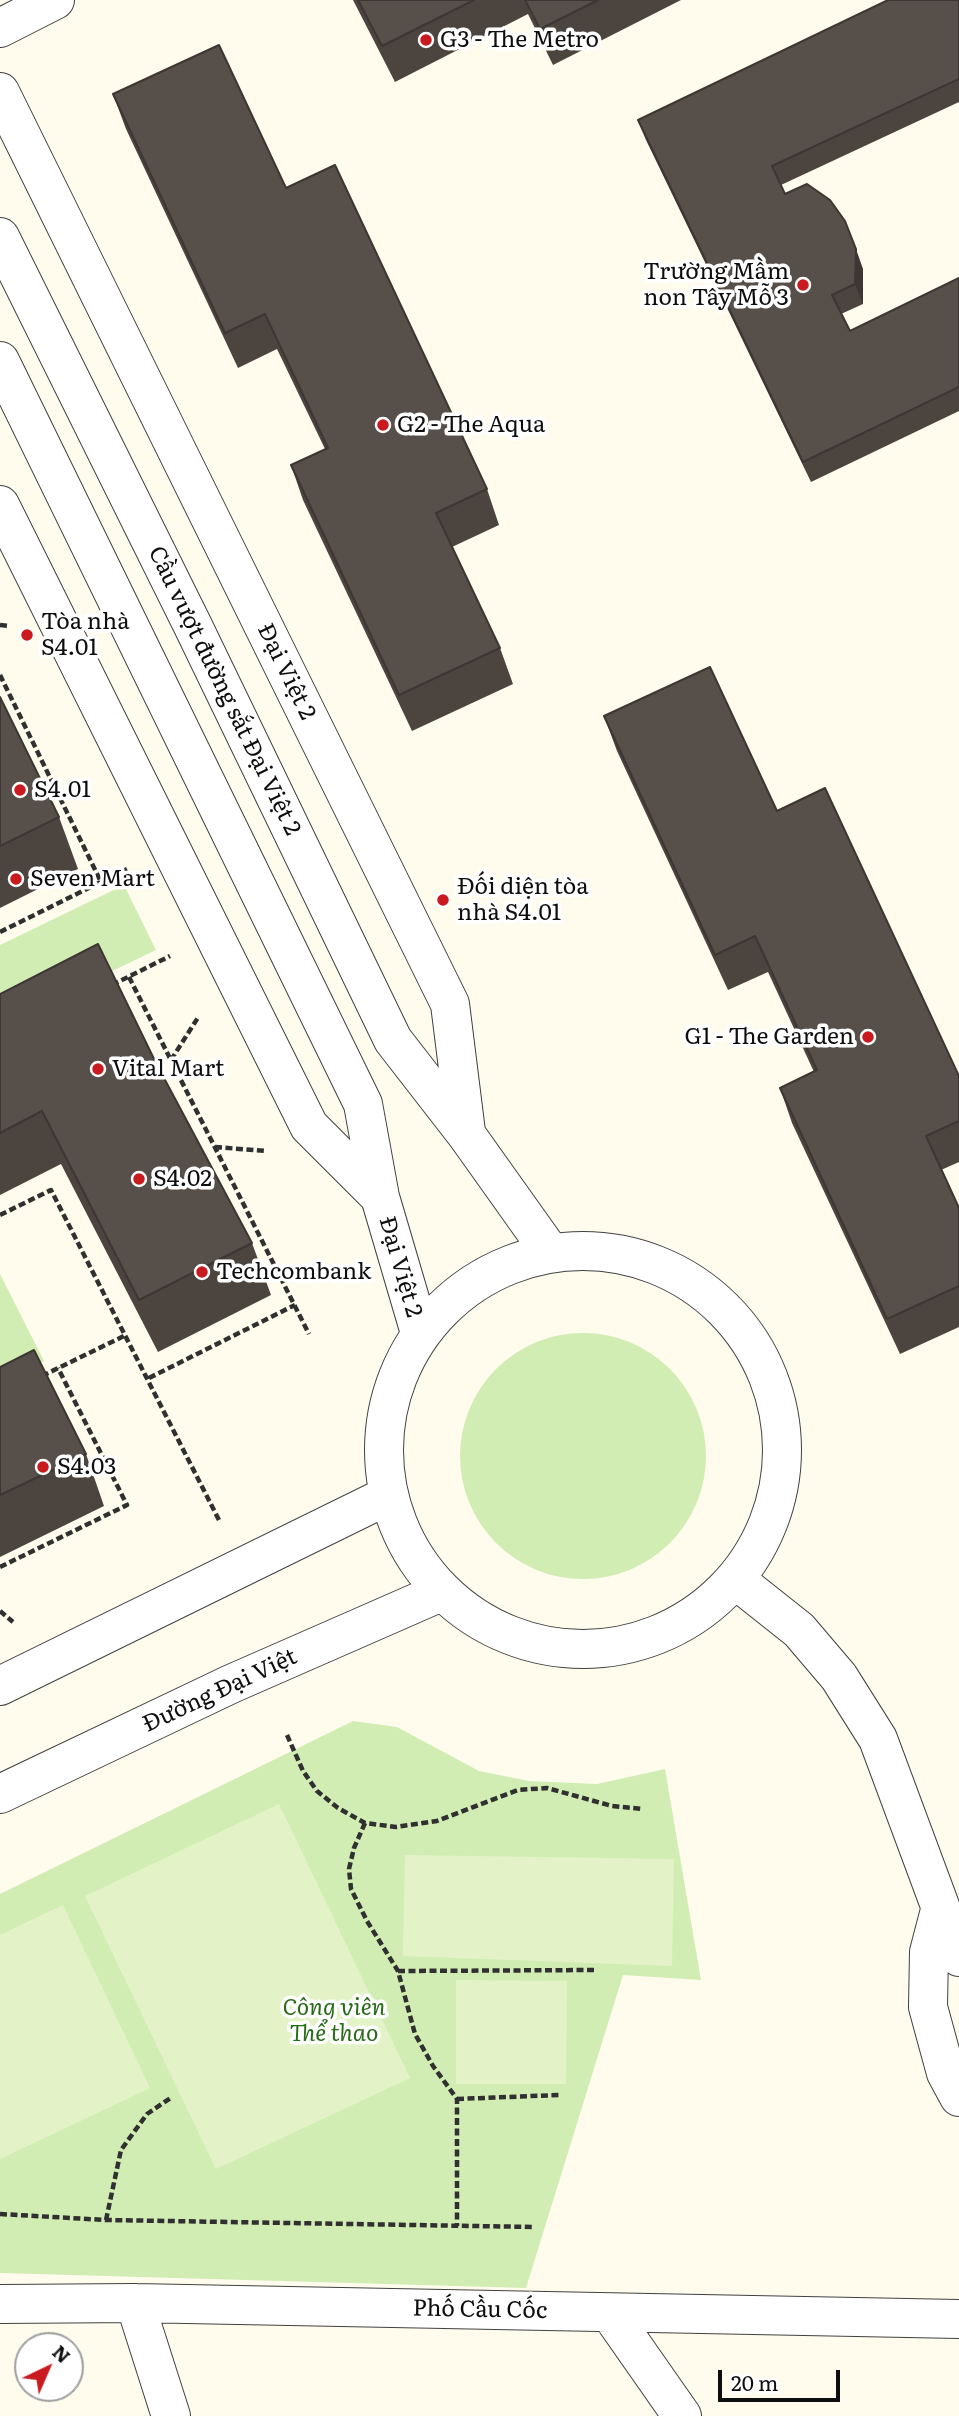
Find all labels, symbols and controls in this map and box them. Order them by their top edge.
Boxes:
place label: G3 - The Metro [440,26,599,54]
marker: G3 - The Metro [418,32,434,48]
place label: Trường Mầm non Tây Mỗ 3 [643,258,789,312]
marker: Trường Mầm non Tây Mỗ 3 [795,277,811,293]
place label: G2 - The Aqua [397,411,545,439]
marker: G2 - The Aqua [375,417,391,433]
street label: Cầu vượt đường sắt Đại Việt 2 [142,542,306,840]
place label: Tòa nhà S4.01 [41,608,130,662]
street label: Đại Việt 2 [251,619,321,725]
marker: Tòa nhà S4.01 [19,627,35,643]
place label: S4.01 [34,776,91,804]
marker: S4.01 [12,782,28,798]
place label: Seven Mart [30,865,155,893]
marker: Seven Mart [8,871,24,887]
place label: Đối diện tòa nhà S4.01 [457,873,589,927]
marker: Đối diện tòa nhà S4.01 [435,892,451,908]
place label: G1 - The Garden [684,1023,854,1051]
marker: G1 - The Garden [860,1029,876,1045]
place label: Vital Mart [112,1055,224,1083]
marker: Vital Mart [90,1061,106,1077]
place label: S4.02 [153,1165,212,1193]
marker: S4.02 [131,1171,147,1187]
street label: Đại Việt 2 [372,1213,428,1321]
place label: Techcombank [216,1258,371,1286]
marker: Techcombank [194,1264,210,1280]
place label: S4.03 [57,1453,117,1481]
marker: S4.03 [35,1459,51,1475]
street label: Đường Đại Việt [139,1643,301,1739]
park label: Công viên Thể thao [283,1994,385,2048]
street label: Phố Cầu Cốc [412,2295,548,2325]
north arrow [14,2332,84,2402]
text: N [47,2338,78,2369]
scale bar [721,2356,844,2400]
text: 20 m [731,2366,778,2397]

